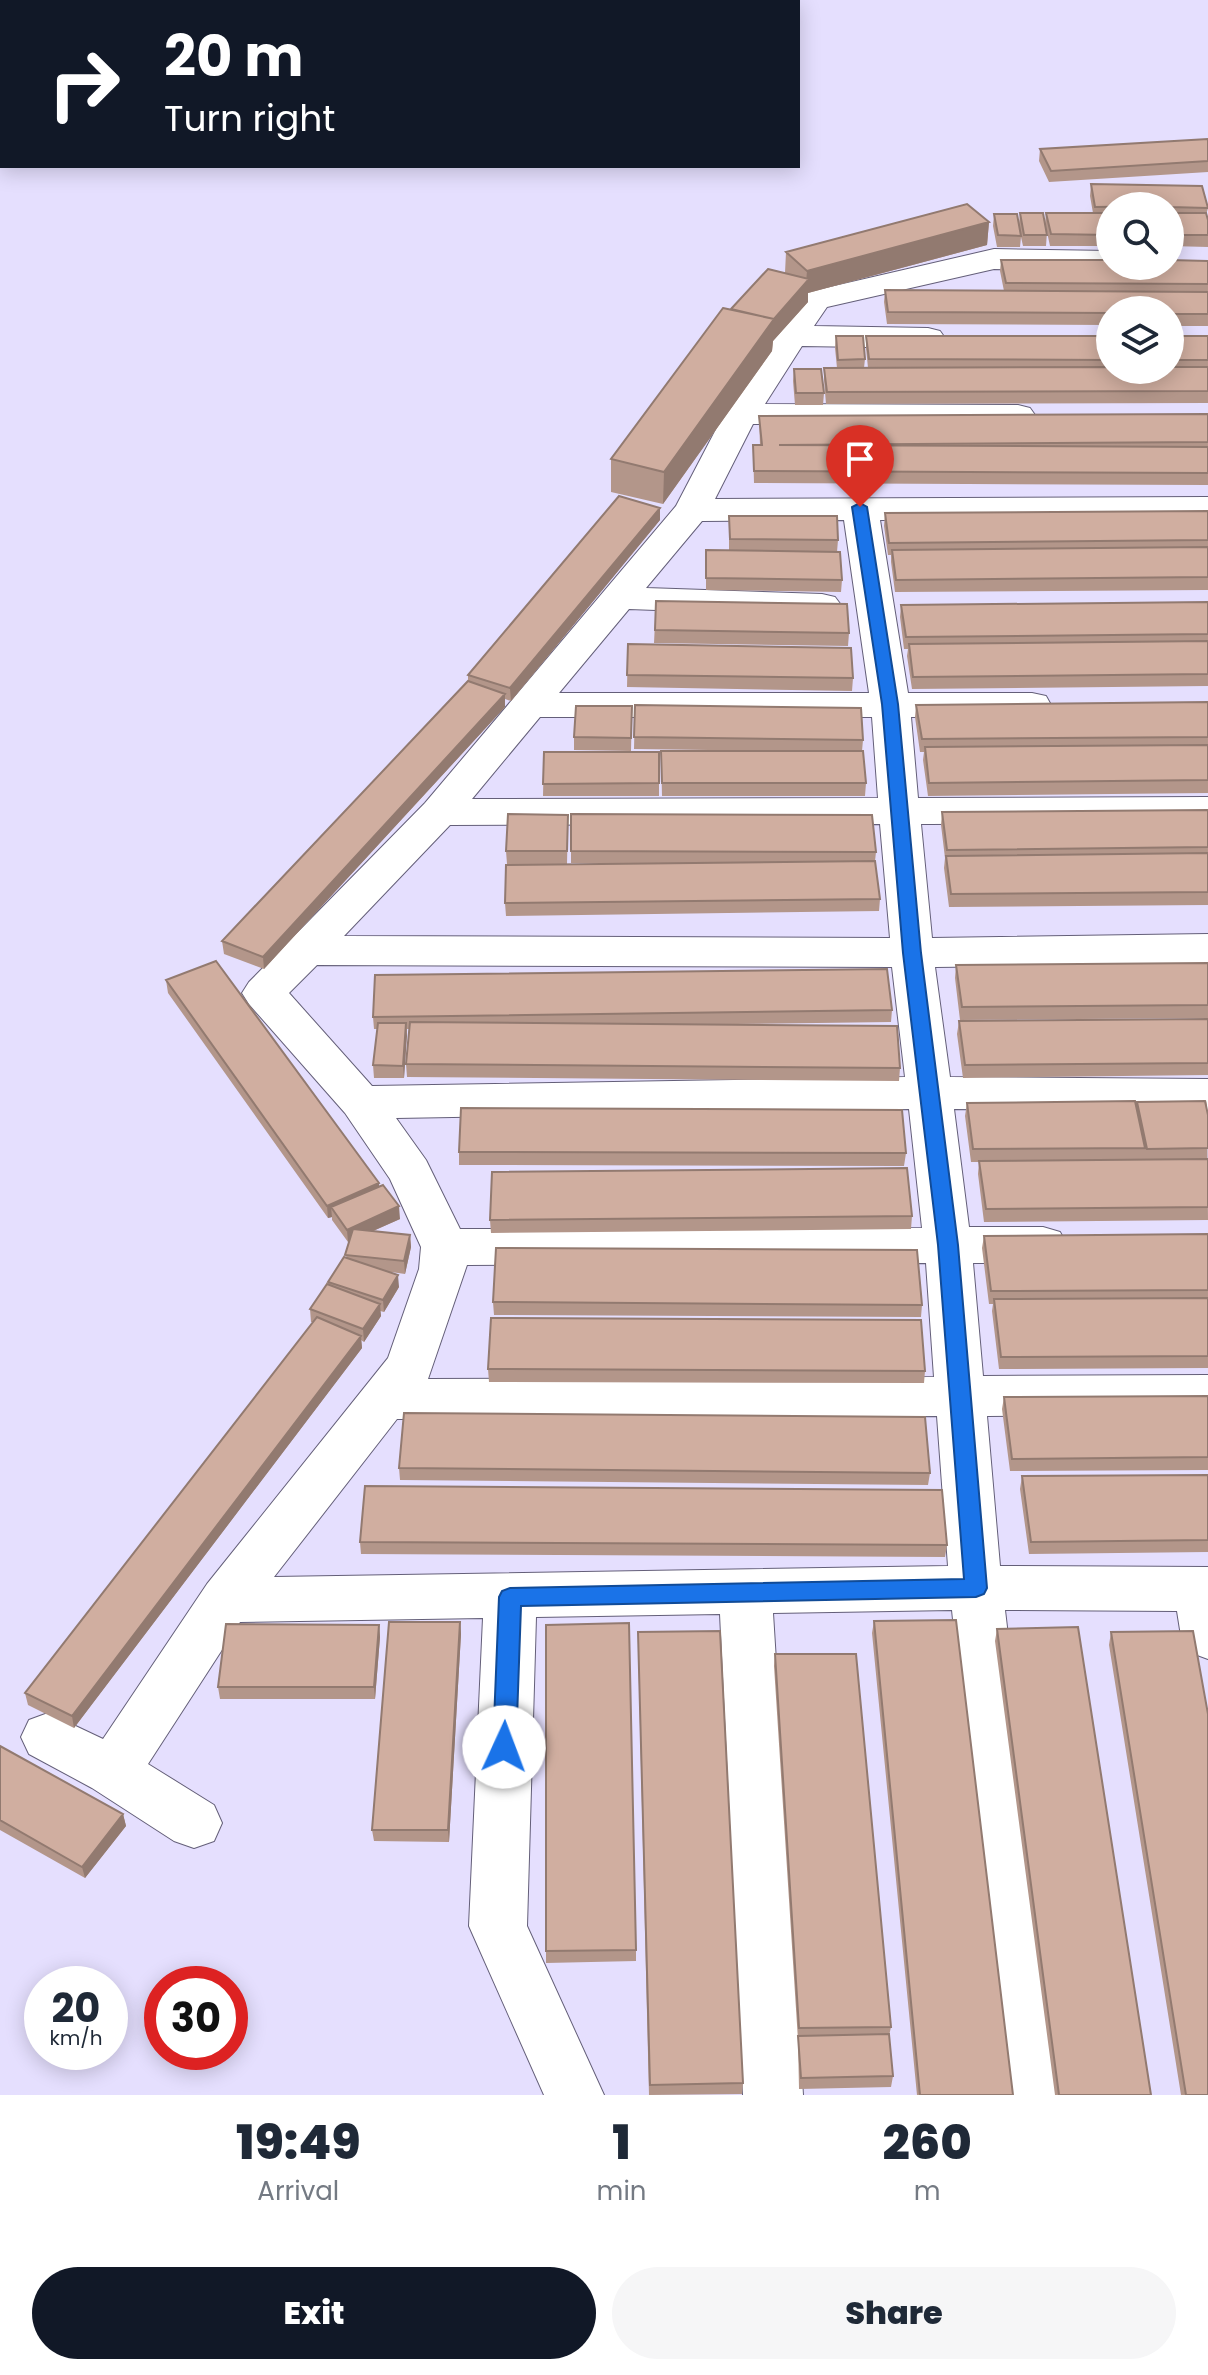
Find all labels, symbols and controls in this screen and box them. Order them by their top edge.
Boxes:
text: 20 m [164,17,304,96]
icon: right [32,32,136,136]
text: Turn right [164,93,335,144]
map controls [1096,192,1184,384]
button: search [1096,192,1184,280]
button: layers [1096,296,1184,384]
pin [826,425,894,507]
icon: arrive [838,437,882,481]
position arrow [462,1705,546,1789]
speed limit sign: 30 [144,1966,248,2070]
text: 20 [52,1980,100,2036]
text: km/h [49,2024,103,2052]
text: 19:49 [236,2109,361,2176]
text: 1 [612,2109,631,2176]
text: 260 [883,2109,972,2176]
text: Arrival [257,2173,339,2209]
text: min [597,2173,646,2209]
text: m [914,2173,941,2209]
button: Exit [32,2267,596,2359]
button: Share [612,2267,1176,2359]

